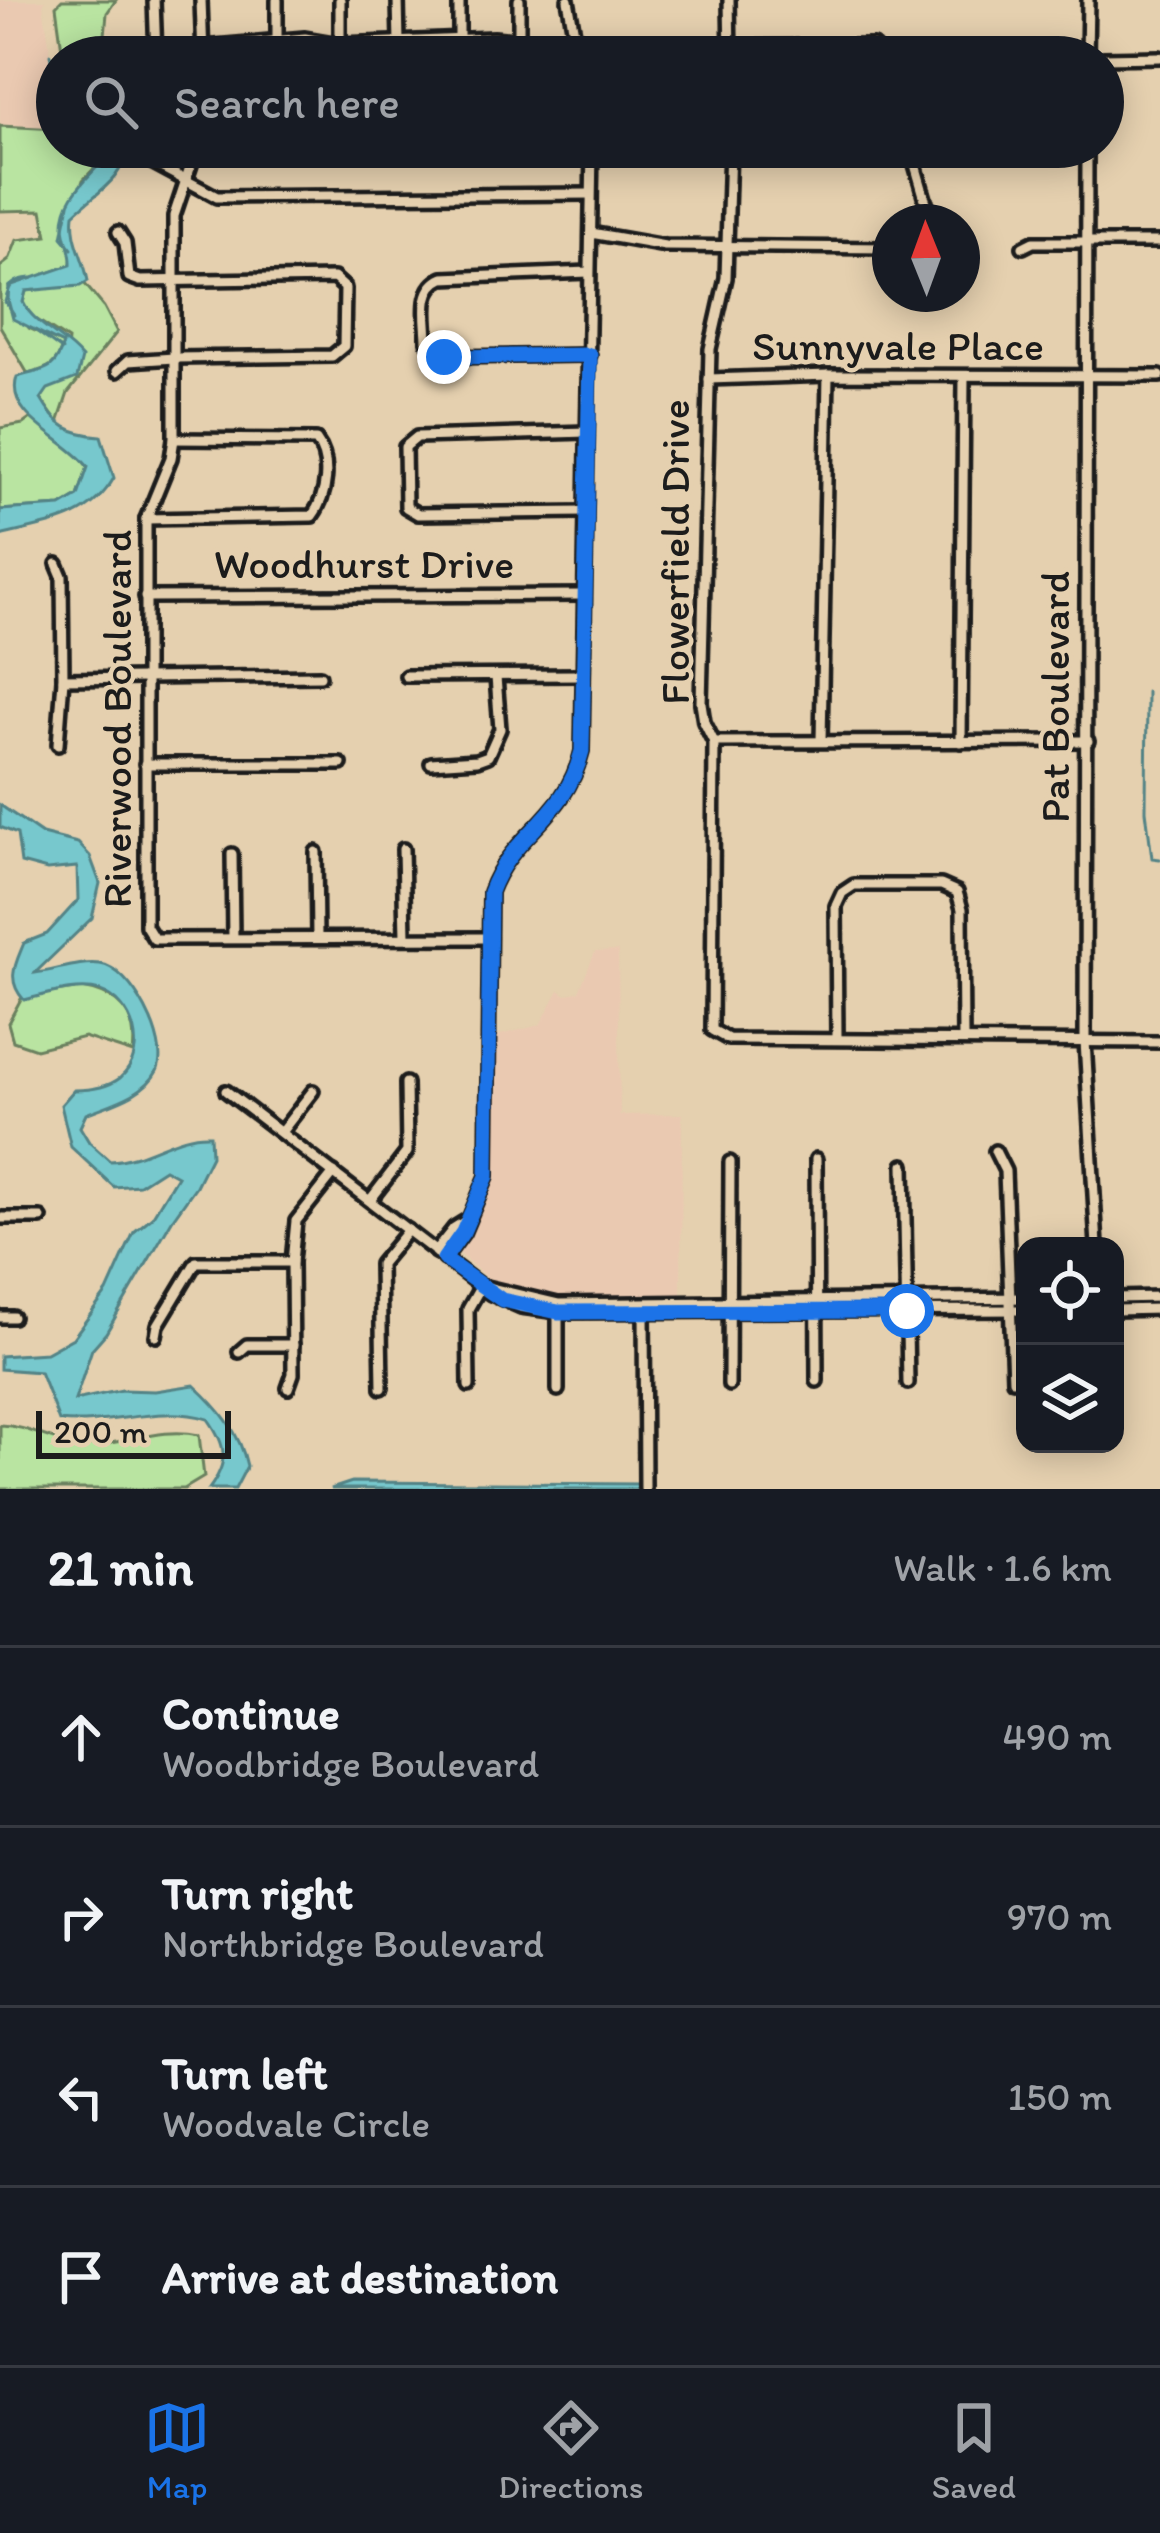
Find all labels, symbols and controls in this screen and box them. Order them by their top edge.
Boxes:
search box [36,36,1124,168]
icon: search [78,69,144,135]
text: Search here [174,75,400,129]
north arrow [872,204,980,312]
street label: Sunnyvale Place [752,320,1044,371]
route end [417,330,471,384]
street label: Flowerfield Drive [649,399,700,705]
street label: Riverwood Boulevard [91,530,142,908]
street label: Woodhurst Drive [214,538,514,589]
street label: Pat Boulevard [1029,571,1080,823]
map controls [1016,1237,1124,1453]
button: locate [1016,1237,1124,1345]
route start [880,1284,934,1338]
button: layers [1016,1345,1124,1453]
scale bar [36,1405,231,1458]
text: 200 m [54,1412,147,1451]
text: 21 min [48,1537,193,1598]
text: Walk · 1.6 km [893,1544,1112,1591]
text: Continue [162,1686,340,1740]
icon: ahead [48,1704,114,1770]
text: 490 m [1003,1713,1112,1760]
text: Woodbridge Boulevard [162,1740,539,1787]
text: Turn right [162,1866,353,1920]
icon: right [48,1884,114,1950]
text: 970 m [1007,1893,1112,1940]
text: Northbridge Boulevard [162,1920,544,1967]
text: Turn left [162,2046,328,2100]
icon: left [48,2064,114,2130]
text: 150 m [1008,2073,1112,2120]
text: Woodvale Circle [162,2100,430,2147]
icon: arrive [48,2244,114,2310]
text: Arrive at destination [162,2250,558,2304]
tab: Map [144,2395,210,2506]
tab: Directions [498,2395,643,2506]
tab: Saved [932,2395,1016,2506]

